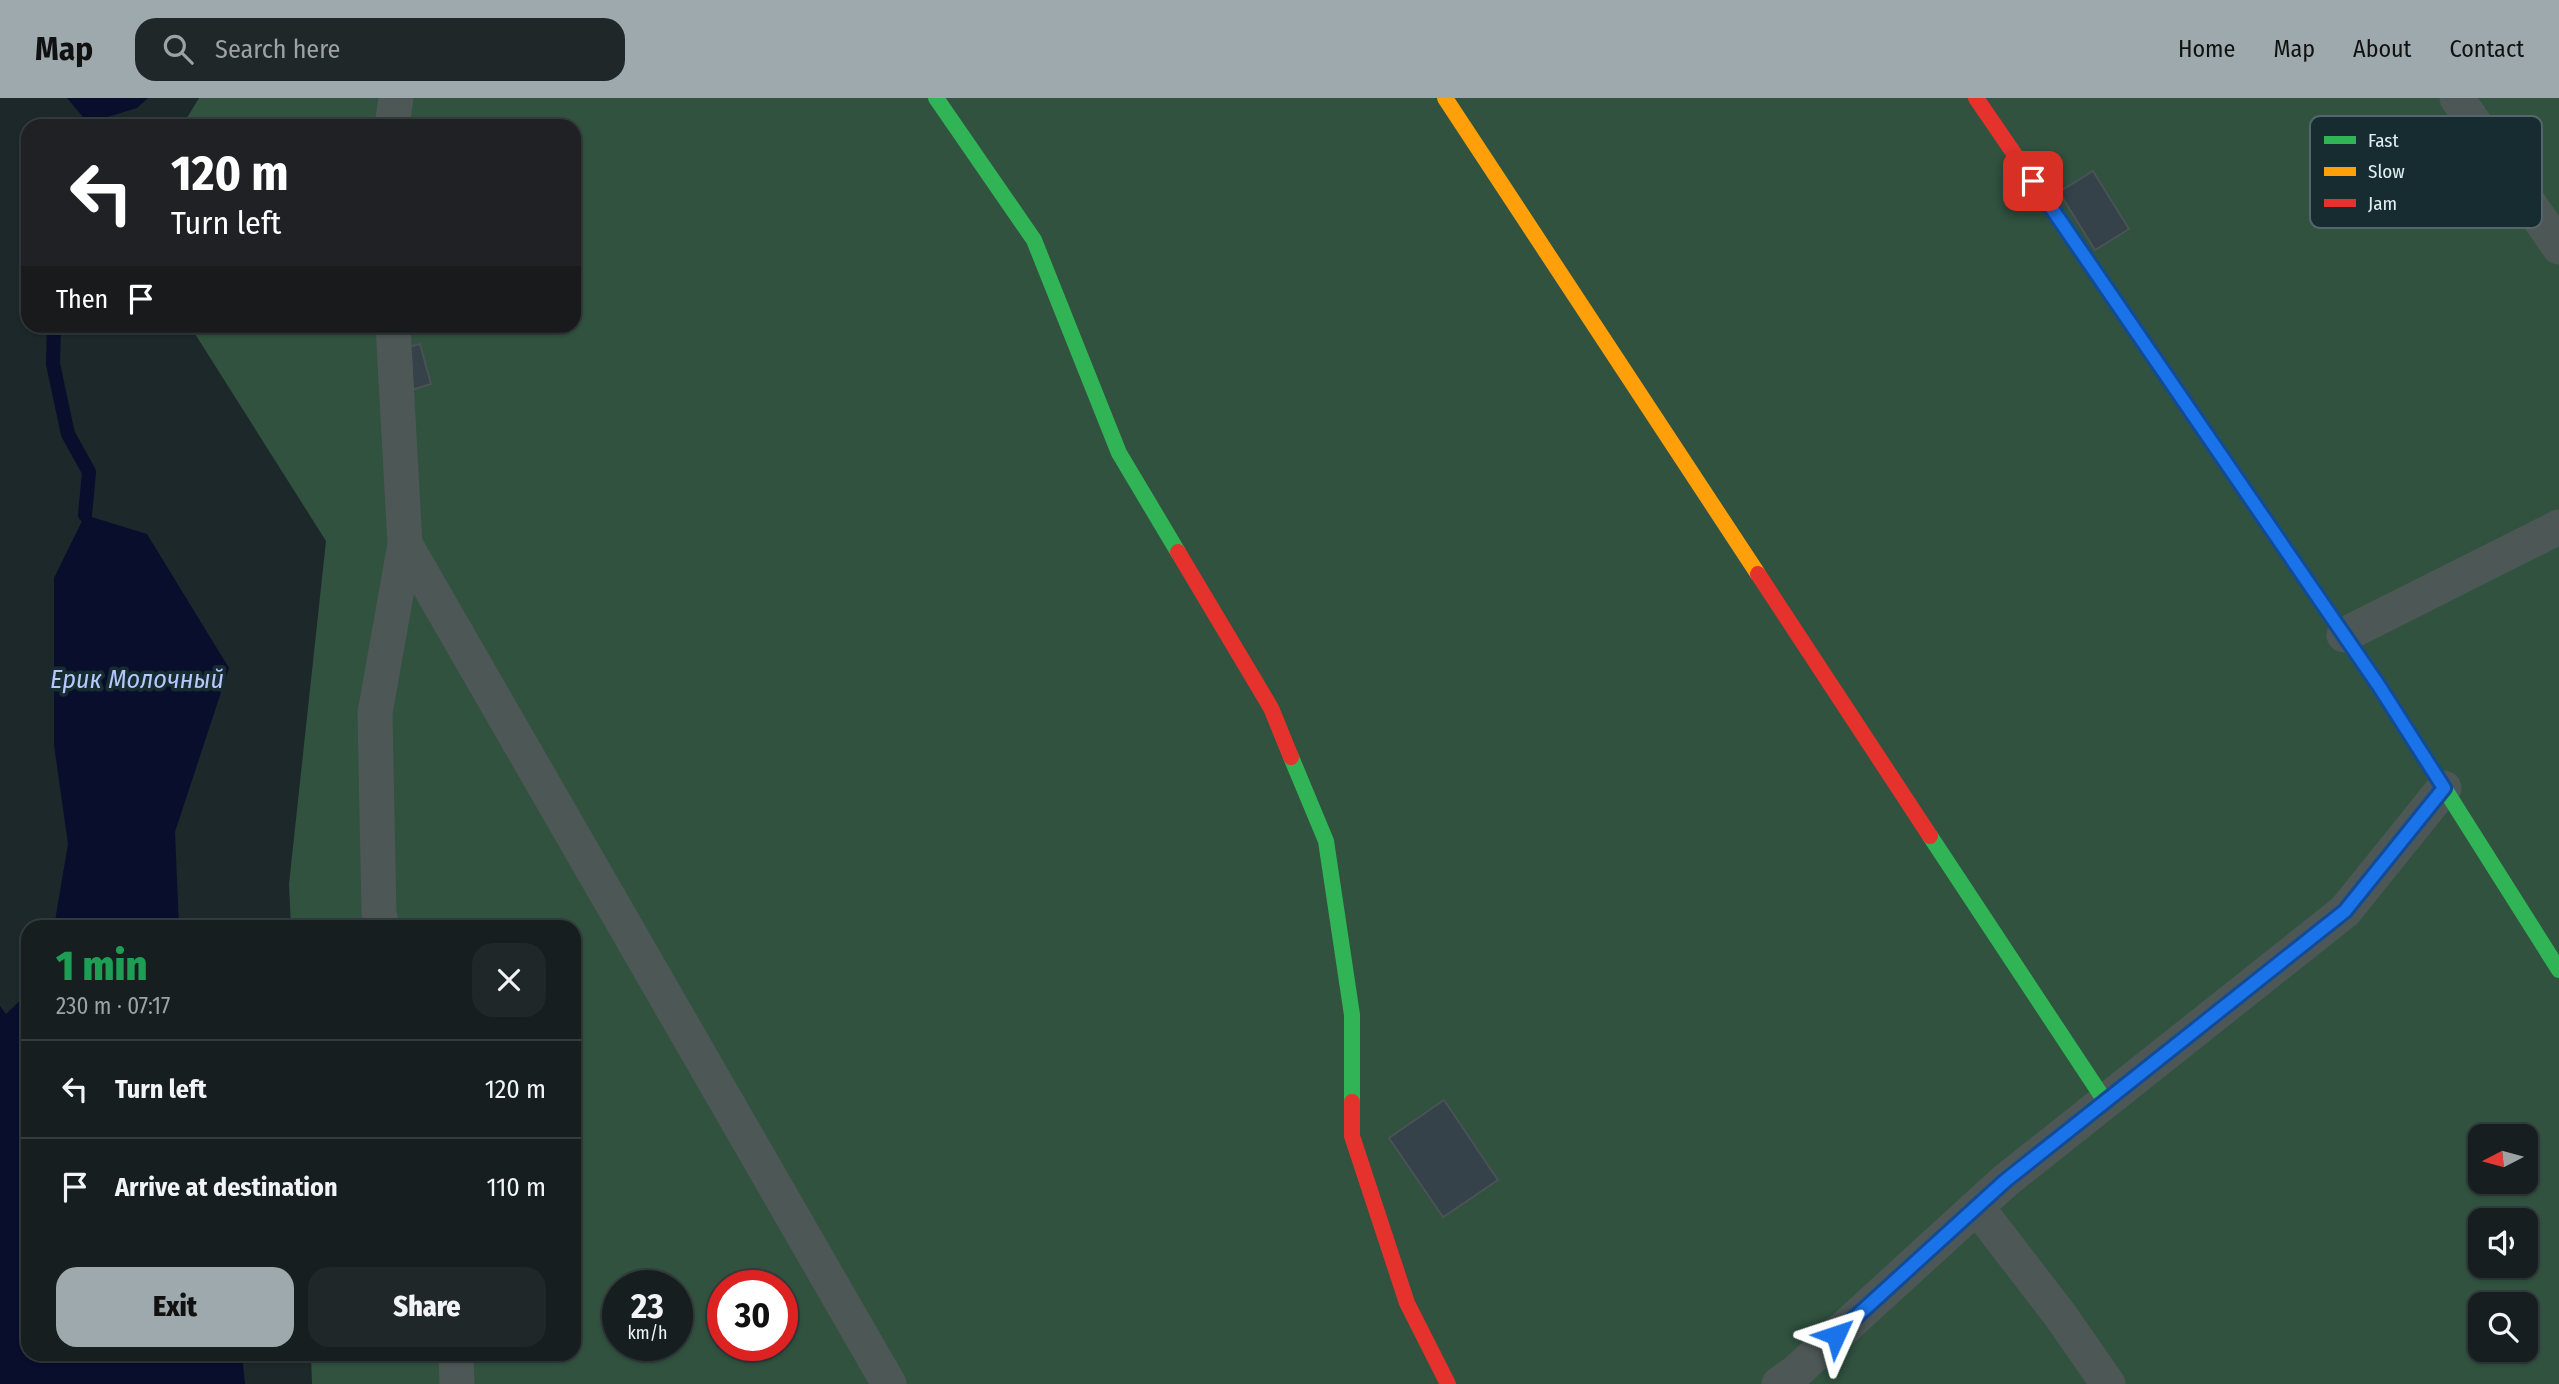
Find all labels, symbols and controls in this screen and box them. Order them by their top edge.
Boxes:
search box [135,18,625,81]
text: Map [35,29,93,69]
icon: search [159,30,197,68]
text: Search here [215,34,340,65]
text: Home [2178,35,2235,63]
text: Map [2273,35,2315,63]
text: About [2353,35,2411,63]
text: Contact [2449,35,2524,63]
legend [2310,116,2542,228]
text: Fast [2368,129,2399,152]
text: 120 m [171,144,289,203]
icon: left [56,147,147,238]
pin [2003,151,2063,211]
text: Slow [2368,160,2405,183]
icon: arrive [2014,162,2052,200]
text: Jam [2368,192,2397,215]
text: Turn left [171,204,281,242]
icon: arrive [122,280,160,318]
text: Then [56,284,108,315]
water label: Ерик Молочный [50,664,224,695]
text: 1 min [56,941,147,991]
button: close [472,943,546,1017]
text: 230 m · 07:17 [56,992,170,1020]
icon: left [56,1070,94,1108]
text: Turn left [115,1074,207,1105]
text: 120 m [485,1074,546,1105]
north arrow [2468,1124,2538,1194]
map controls [2468,1124,2538,1362]
icon: arrive [56,1168,94,1206]
text: Arrive at destination [115,1172,338,1203]
text: 110 m [486,1172,546,1203]
button: sound [2468,1208,2538,1278]
button: Exit [56,1267,294,1347]
button: Share [308,1267,546,1347]
speed limit sign: 30 [707,1270,798,1361]
text: 23 [631,1285,664,1327]
button: search [2468,1292,2538,1362]
position arrow [1799,1298,1873,1372]
text: km/h [627,1322,668,1344]

